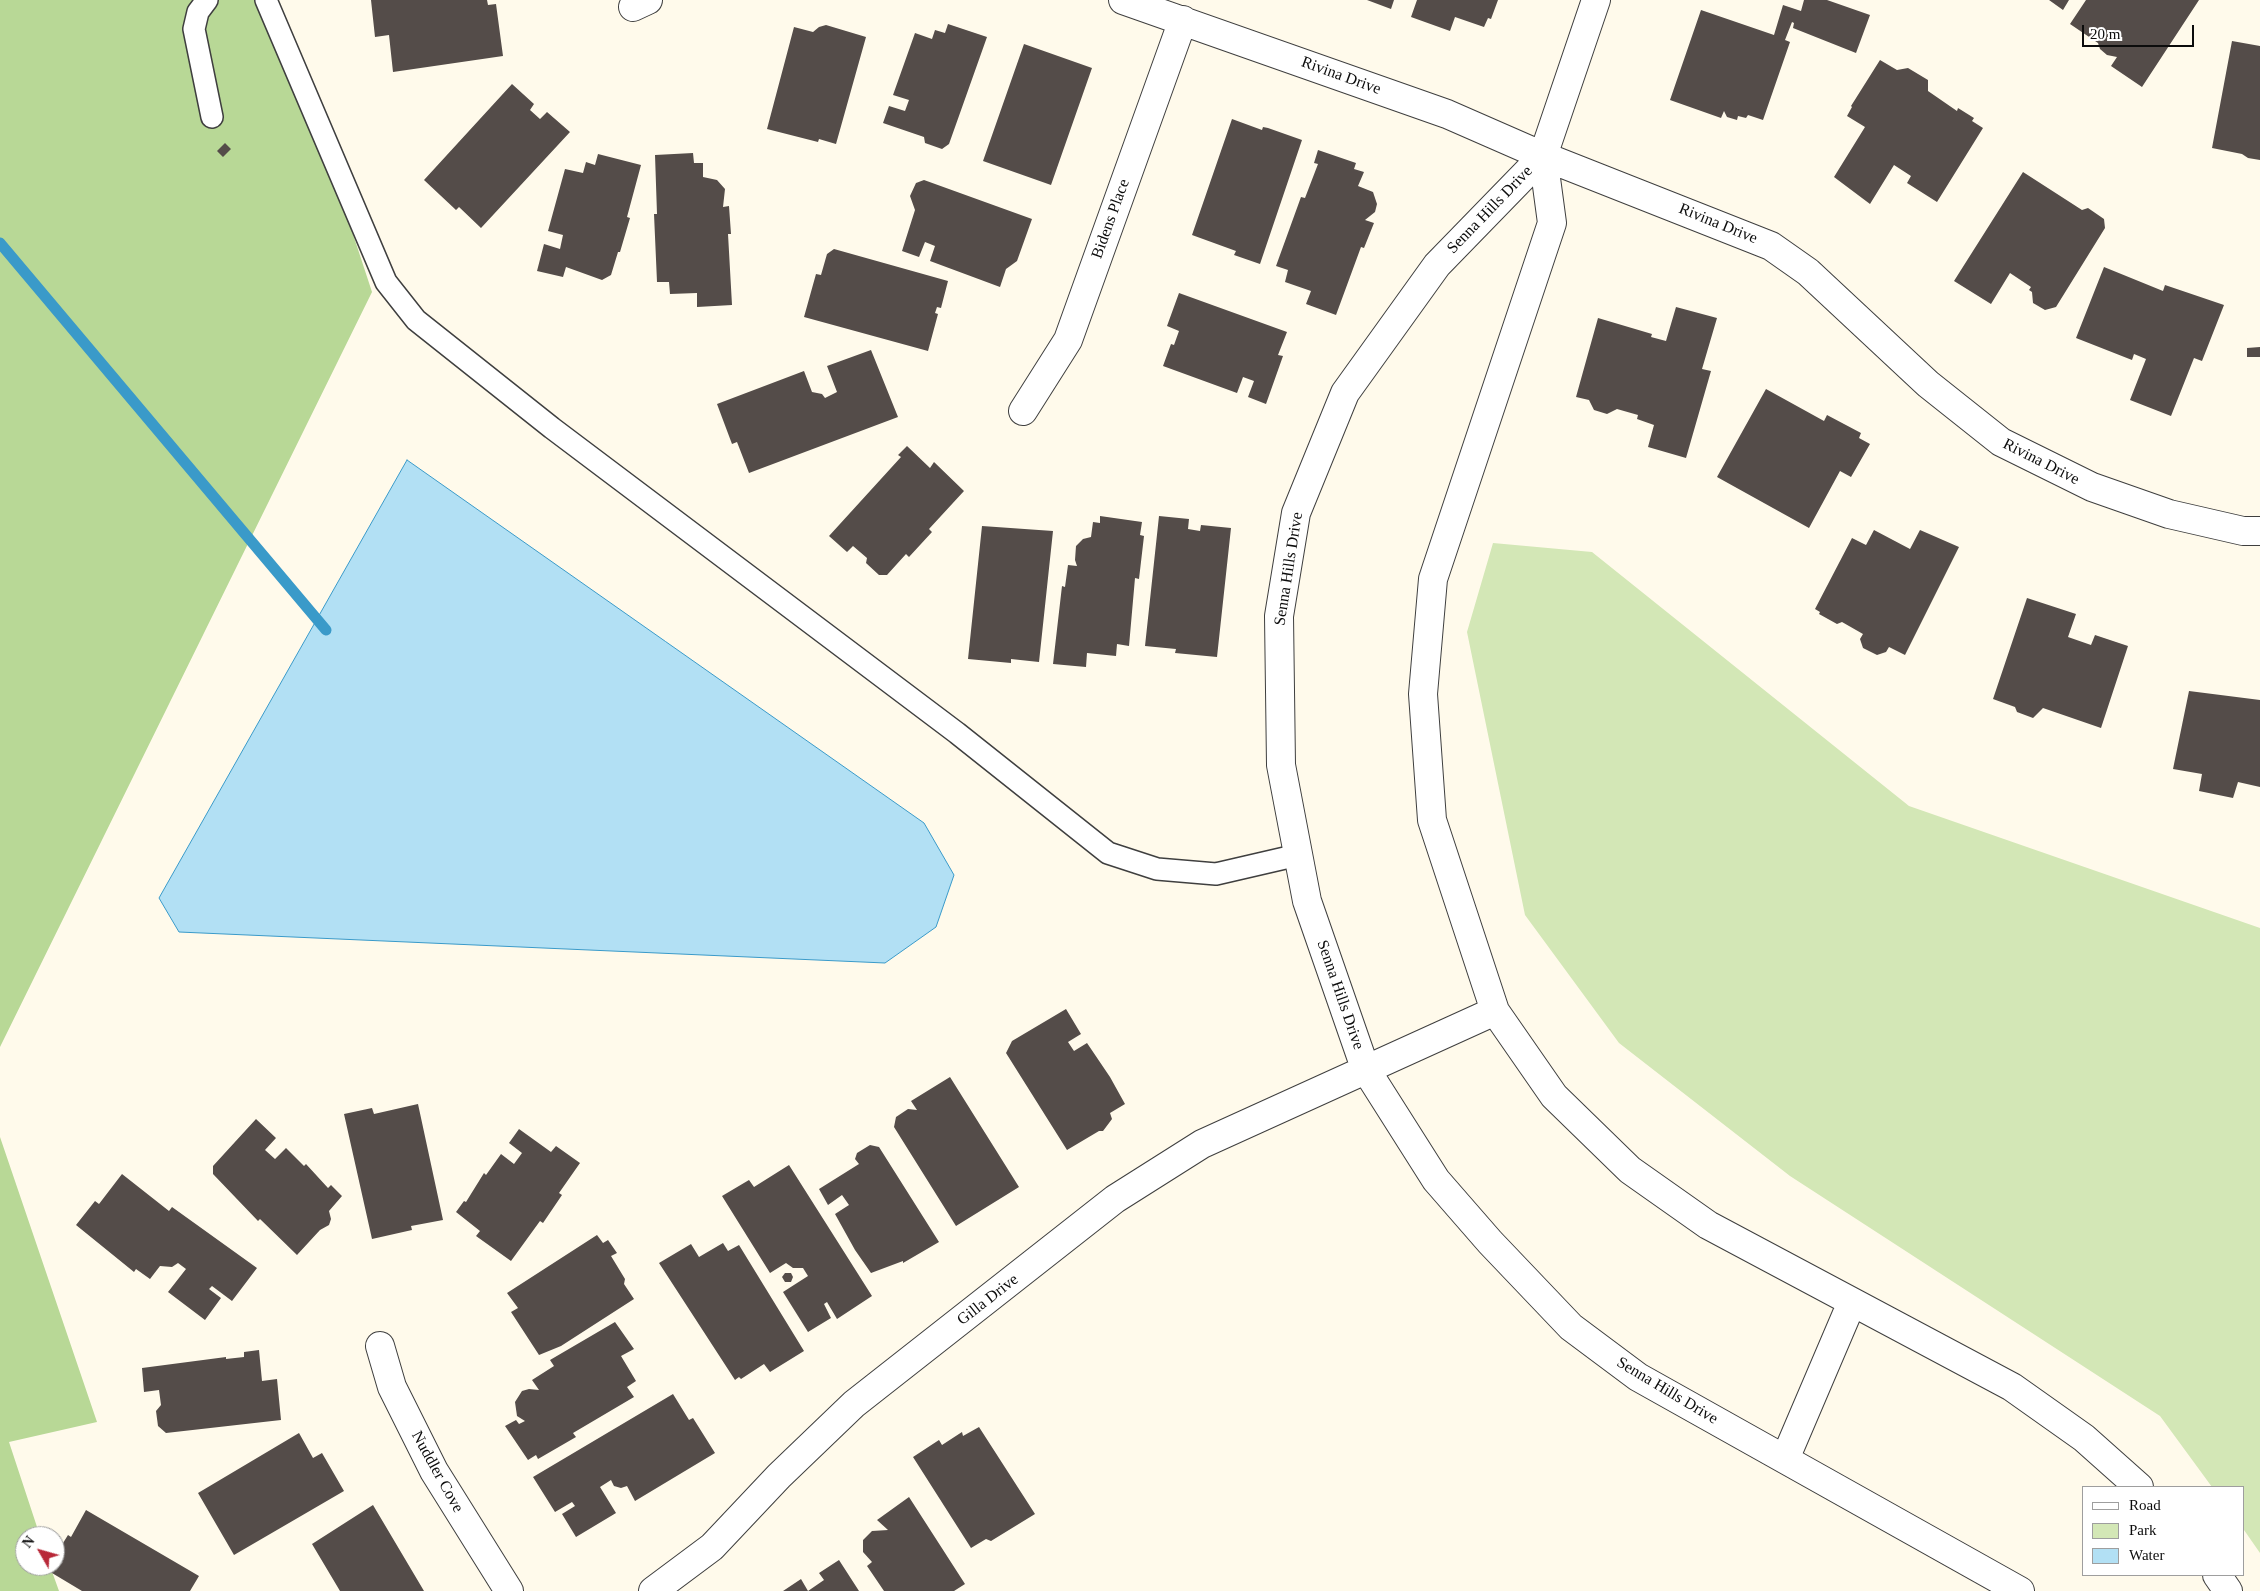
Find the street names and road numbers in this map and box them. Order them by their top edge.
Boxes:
street label: Rivina Drive [1299,53,1383,99]
street label: Senna Hills Drive [1443,162,1537,258]
street label: Bidens Place [1088,177,1134,261]
street label: Rivina Drive [1676,200,1760,248]
street label: Rivina Drive [2000,435,2082,489]
street label: Senna Hills Drive [1271,511,1307,627]
street label: Senna Hills Drive [1312,938,1368,1052]
street label: Gilla Drive [954,1270,1022,1330]
street label: Senna Hills Drive [1613,1353,1721,1429]
street label: Nuddler Cove [407,1428,467,1516]

